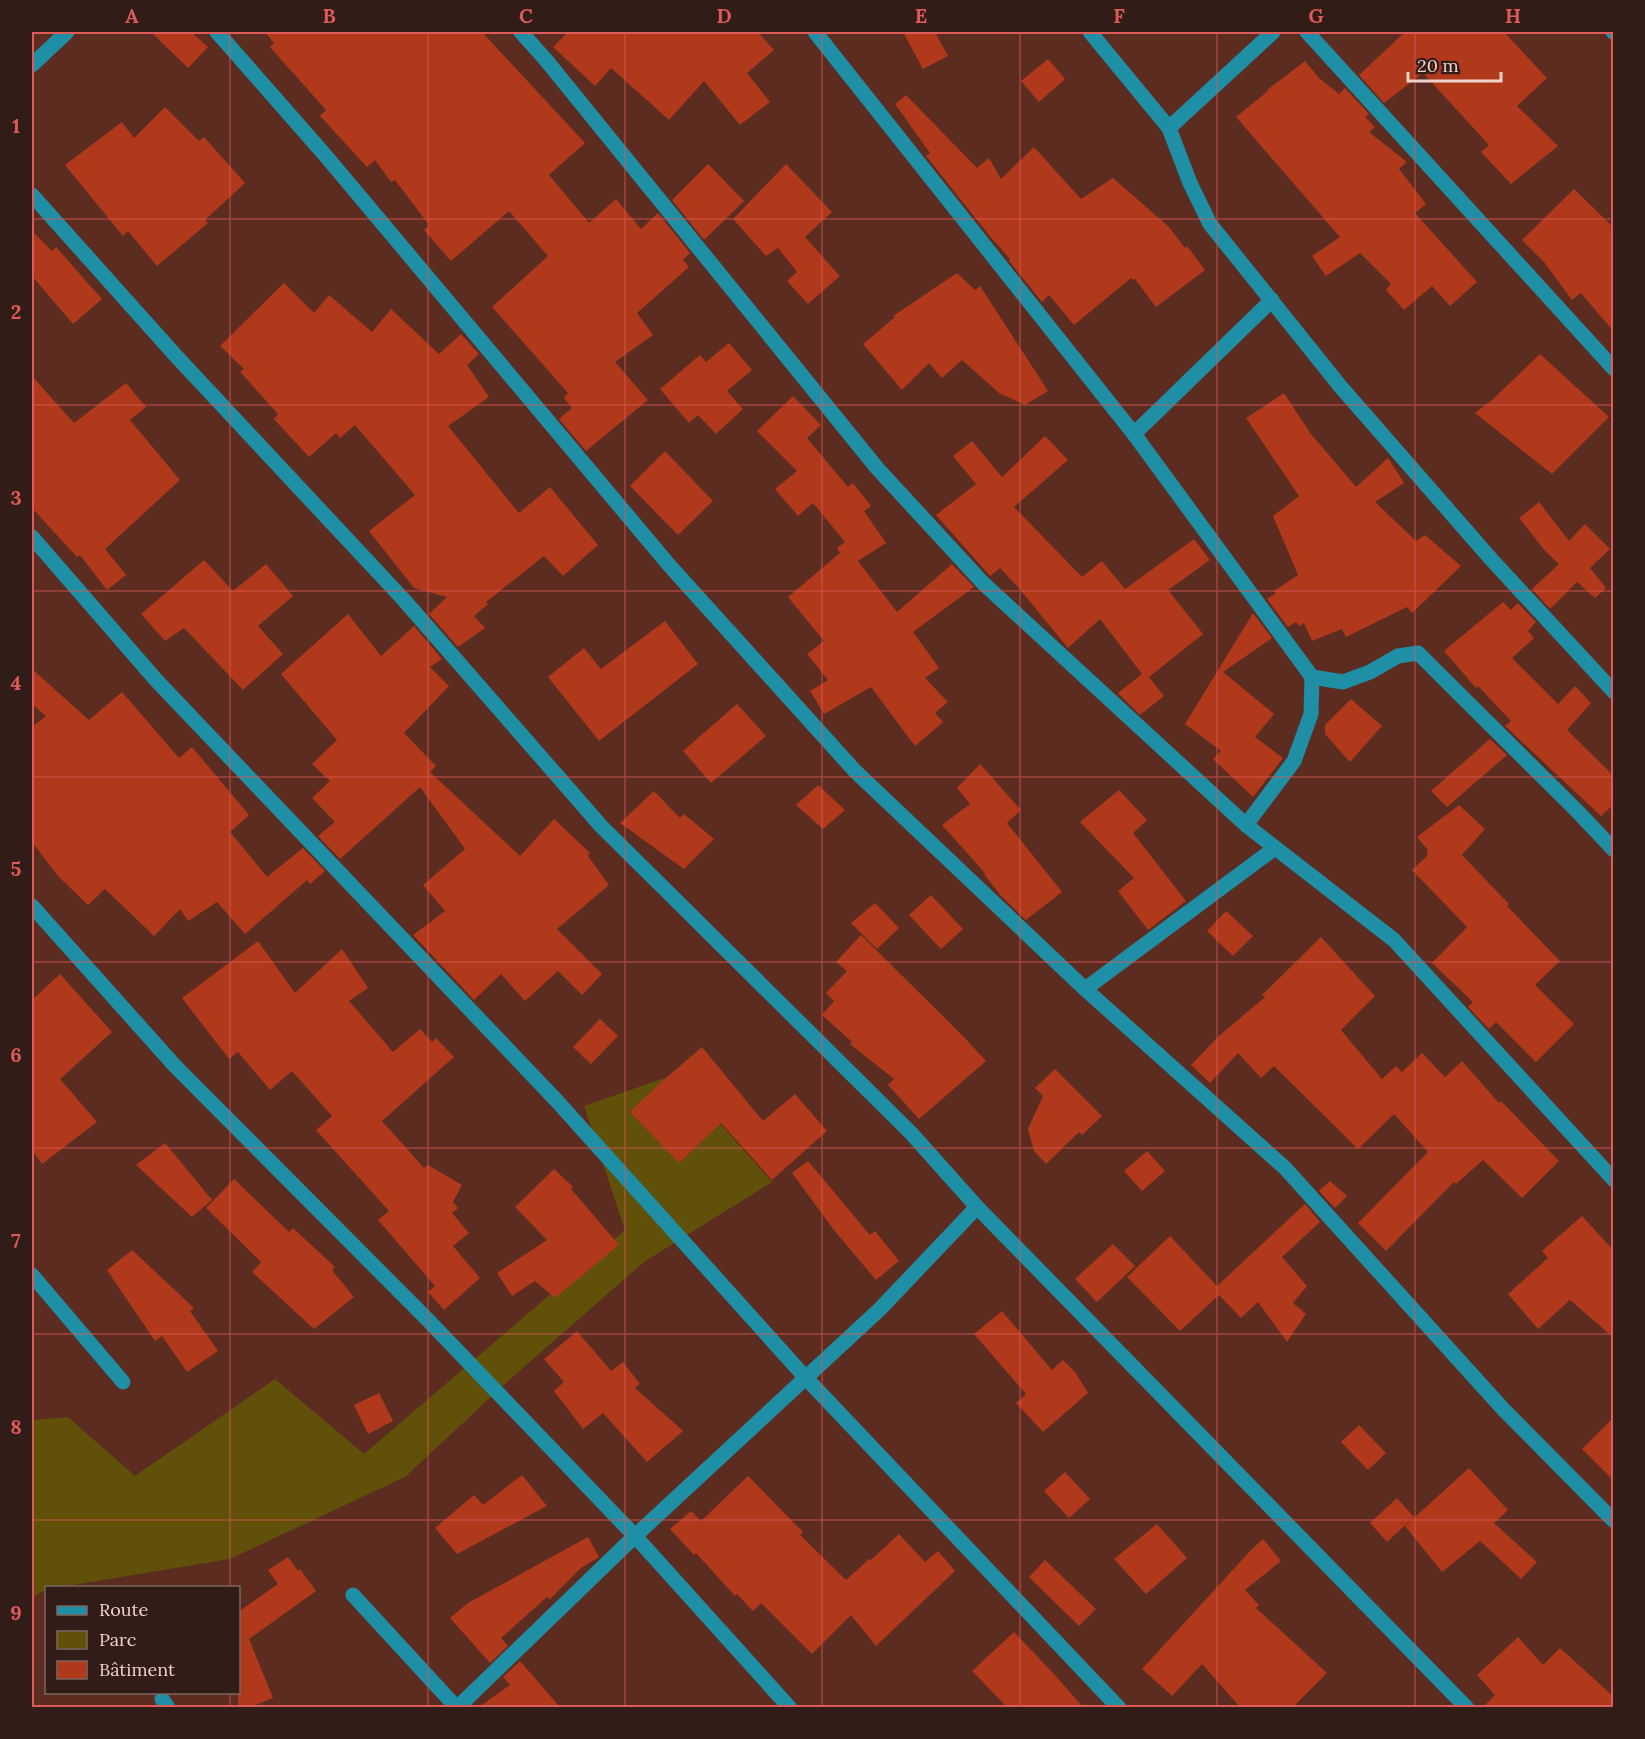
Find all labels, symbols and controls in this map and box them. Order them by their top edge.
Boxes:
text: A [125,3,139,28]
text: B [322,3,336,28]
text: C [519,3,533,28]
text: D [716,3,732,28]
text: E [915,3,927,28]
text: F [1113,3,1125,28]
text: G [1308,3,1324,28]
text: H [1505,3,1521,28]
scale bar [1408,45,1501,83]
text: 20 m [1417,54,1459,77]
text: 1 [12,113,20,138]
text: 2 [11,299,21,324]
text: 3 [10,485,22,510]
text: 4 [11,670,22,695]
text: 5 [11,856,22,881]
text: 6 [10,1042,22,1067]
text: 7 [11,1228,21,1253]
text: 8 [10,1414,22,1439]
legend [45,1586,240,1694]
text: Route [99,1598,148,1621]
text: 9 [10,1600,22,1625]
text: Parc [99,1628,136,1651]
text: Bâtiment [99,1658,175,1681]

